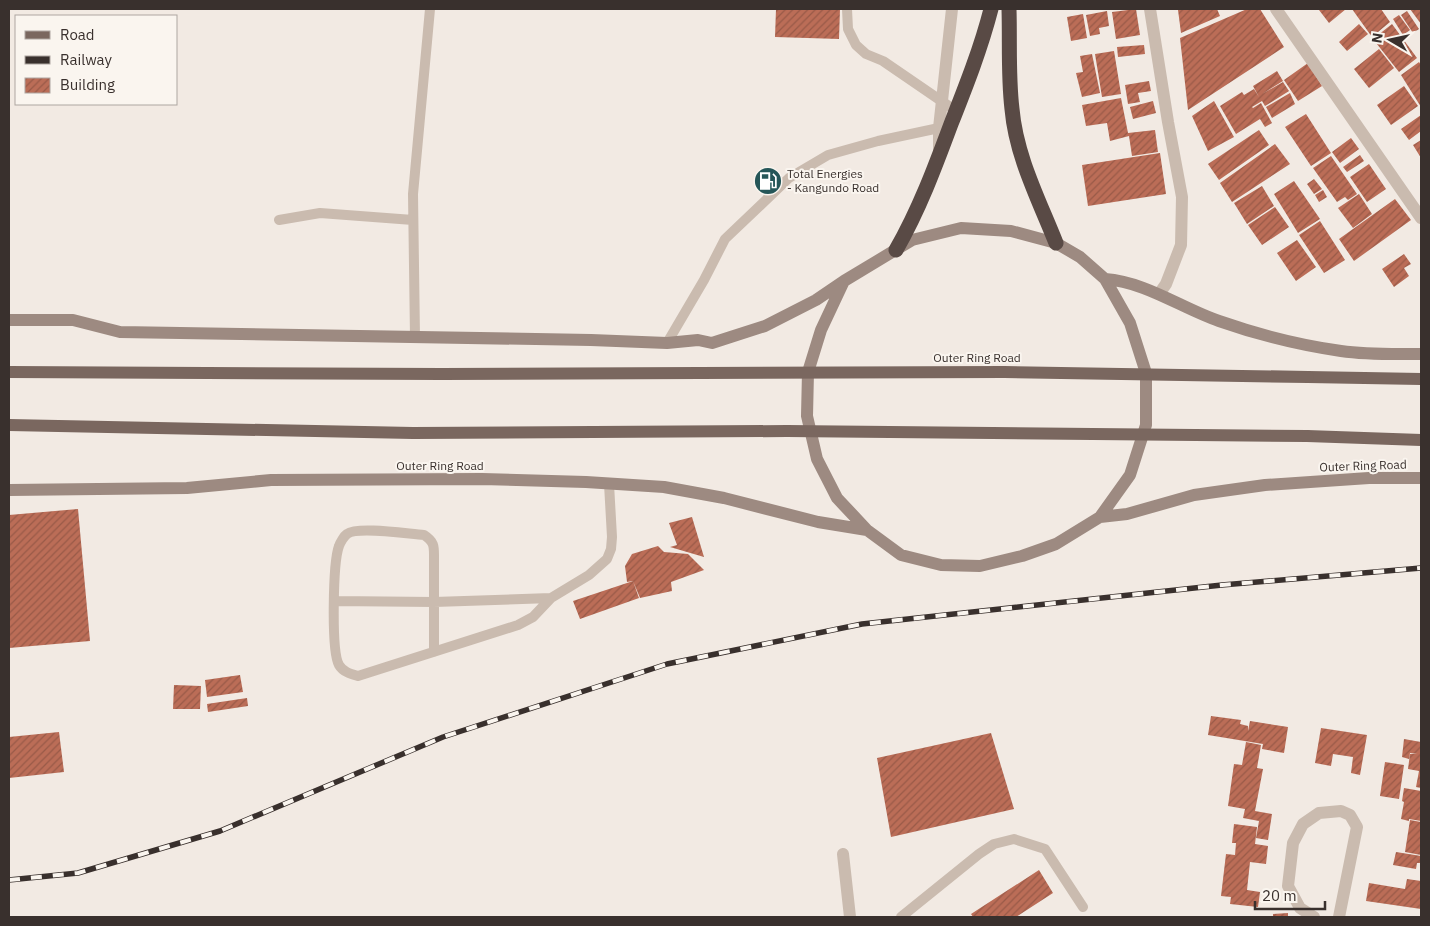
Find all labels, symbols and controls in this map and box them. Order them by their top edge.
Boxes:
legend [15,15,178,105]
north arrow [1365,15,1415,65]
text: Road [60,25,95,44]
text: N [1367,32,1387,44]
text: Railway [60,50,113,69]
text: Building [60,75,115,94]
fuel station icon: Total Energies - Kangundo Road [753,166,783,196]
place label: Total Energies - Kangundo Road [787,166,879,195]
street label: Outer Ring Road [933,350,1021,365]
street label: Outer Ring Road [1319,456,1407,475]
street label: Outer Ring Road [396,458,484,473]
scale bar [1255,878,1325,910]
text: 20 m [1262,886,1297,905]

